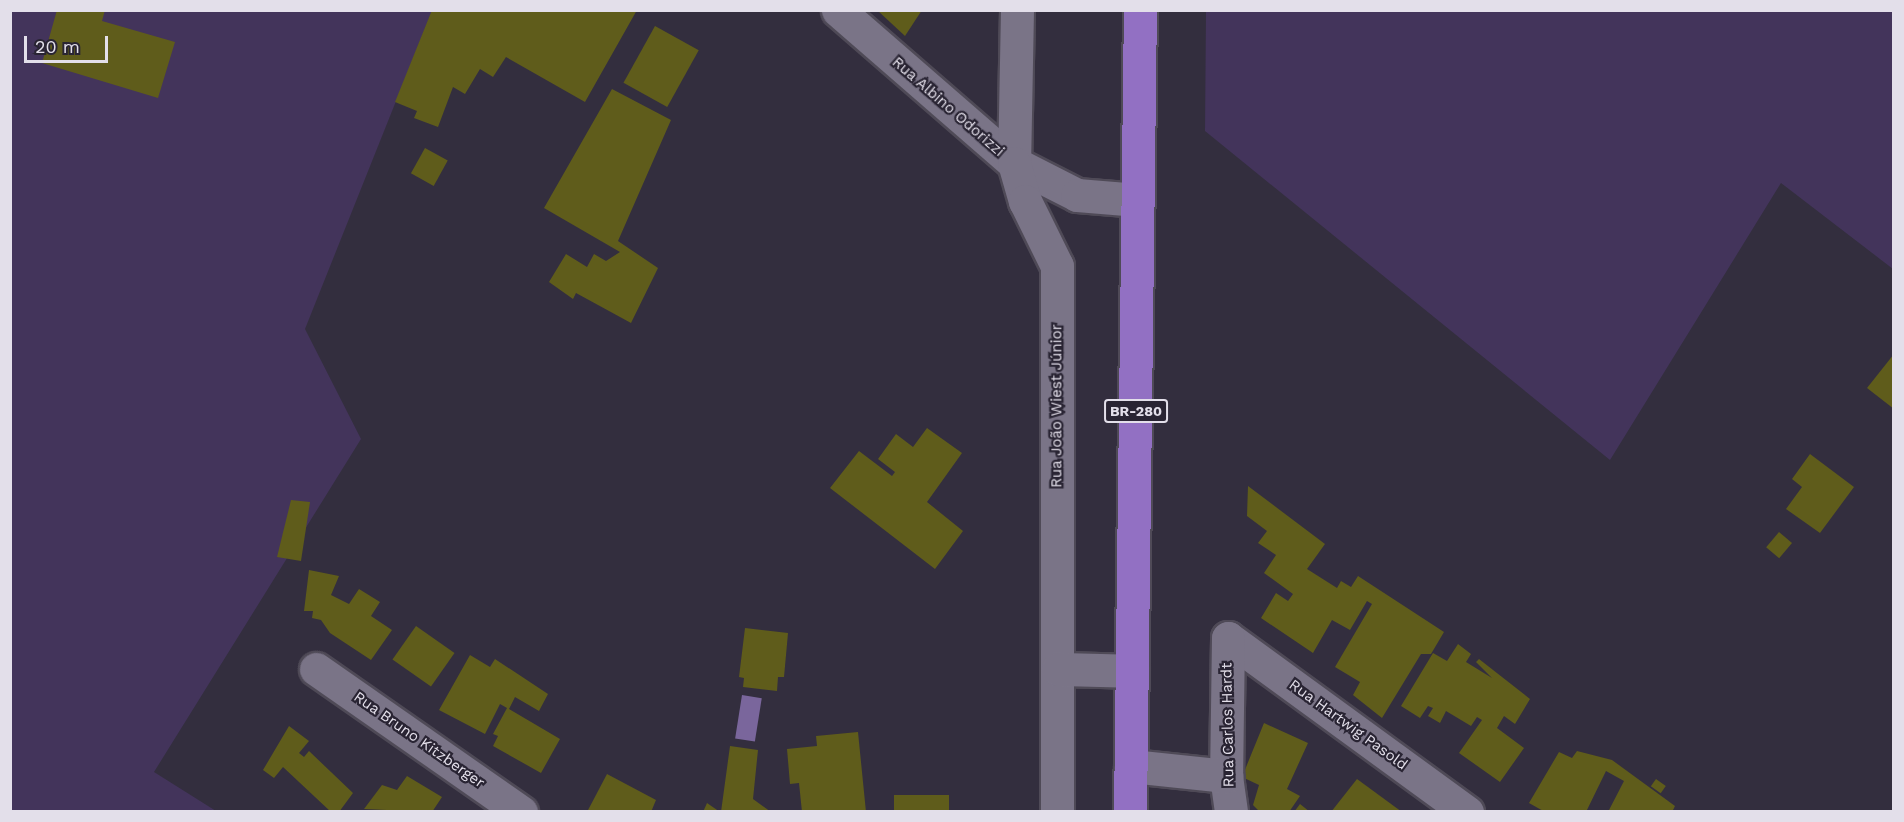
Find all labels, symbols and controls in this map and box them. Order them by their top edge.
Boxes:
scale bar [27,24,111,62]
text: 20 m [35,36,80,57]
street label: Rua Albino Odorizzi [888,53,1008,161]
street label: Rua João Wiest Júnior [1048,323,1066,489]
road number: BR-280 [1103,400,1169,422]
street label: Rua Carlos Hardt [1218,662,1238,788]
street label: Rua Hartwig Pasold [1285,676,1411,774]
street label: Rua Bruno Kitzberger [350,688,488,792]

